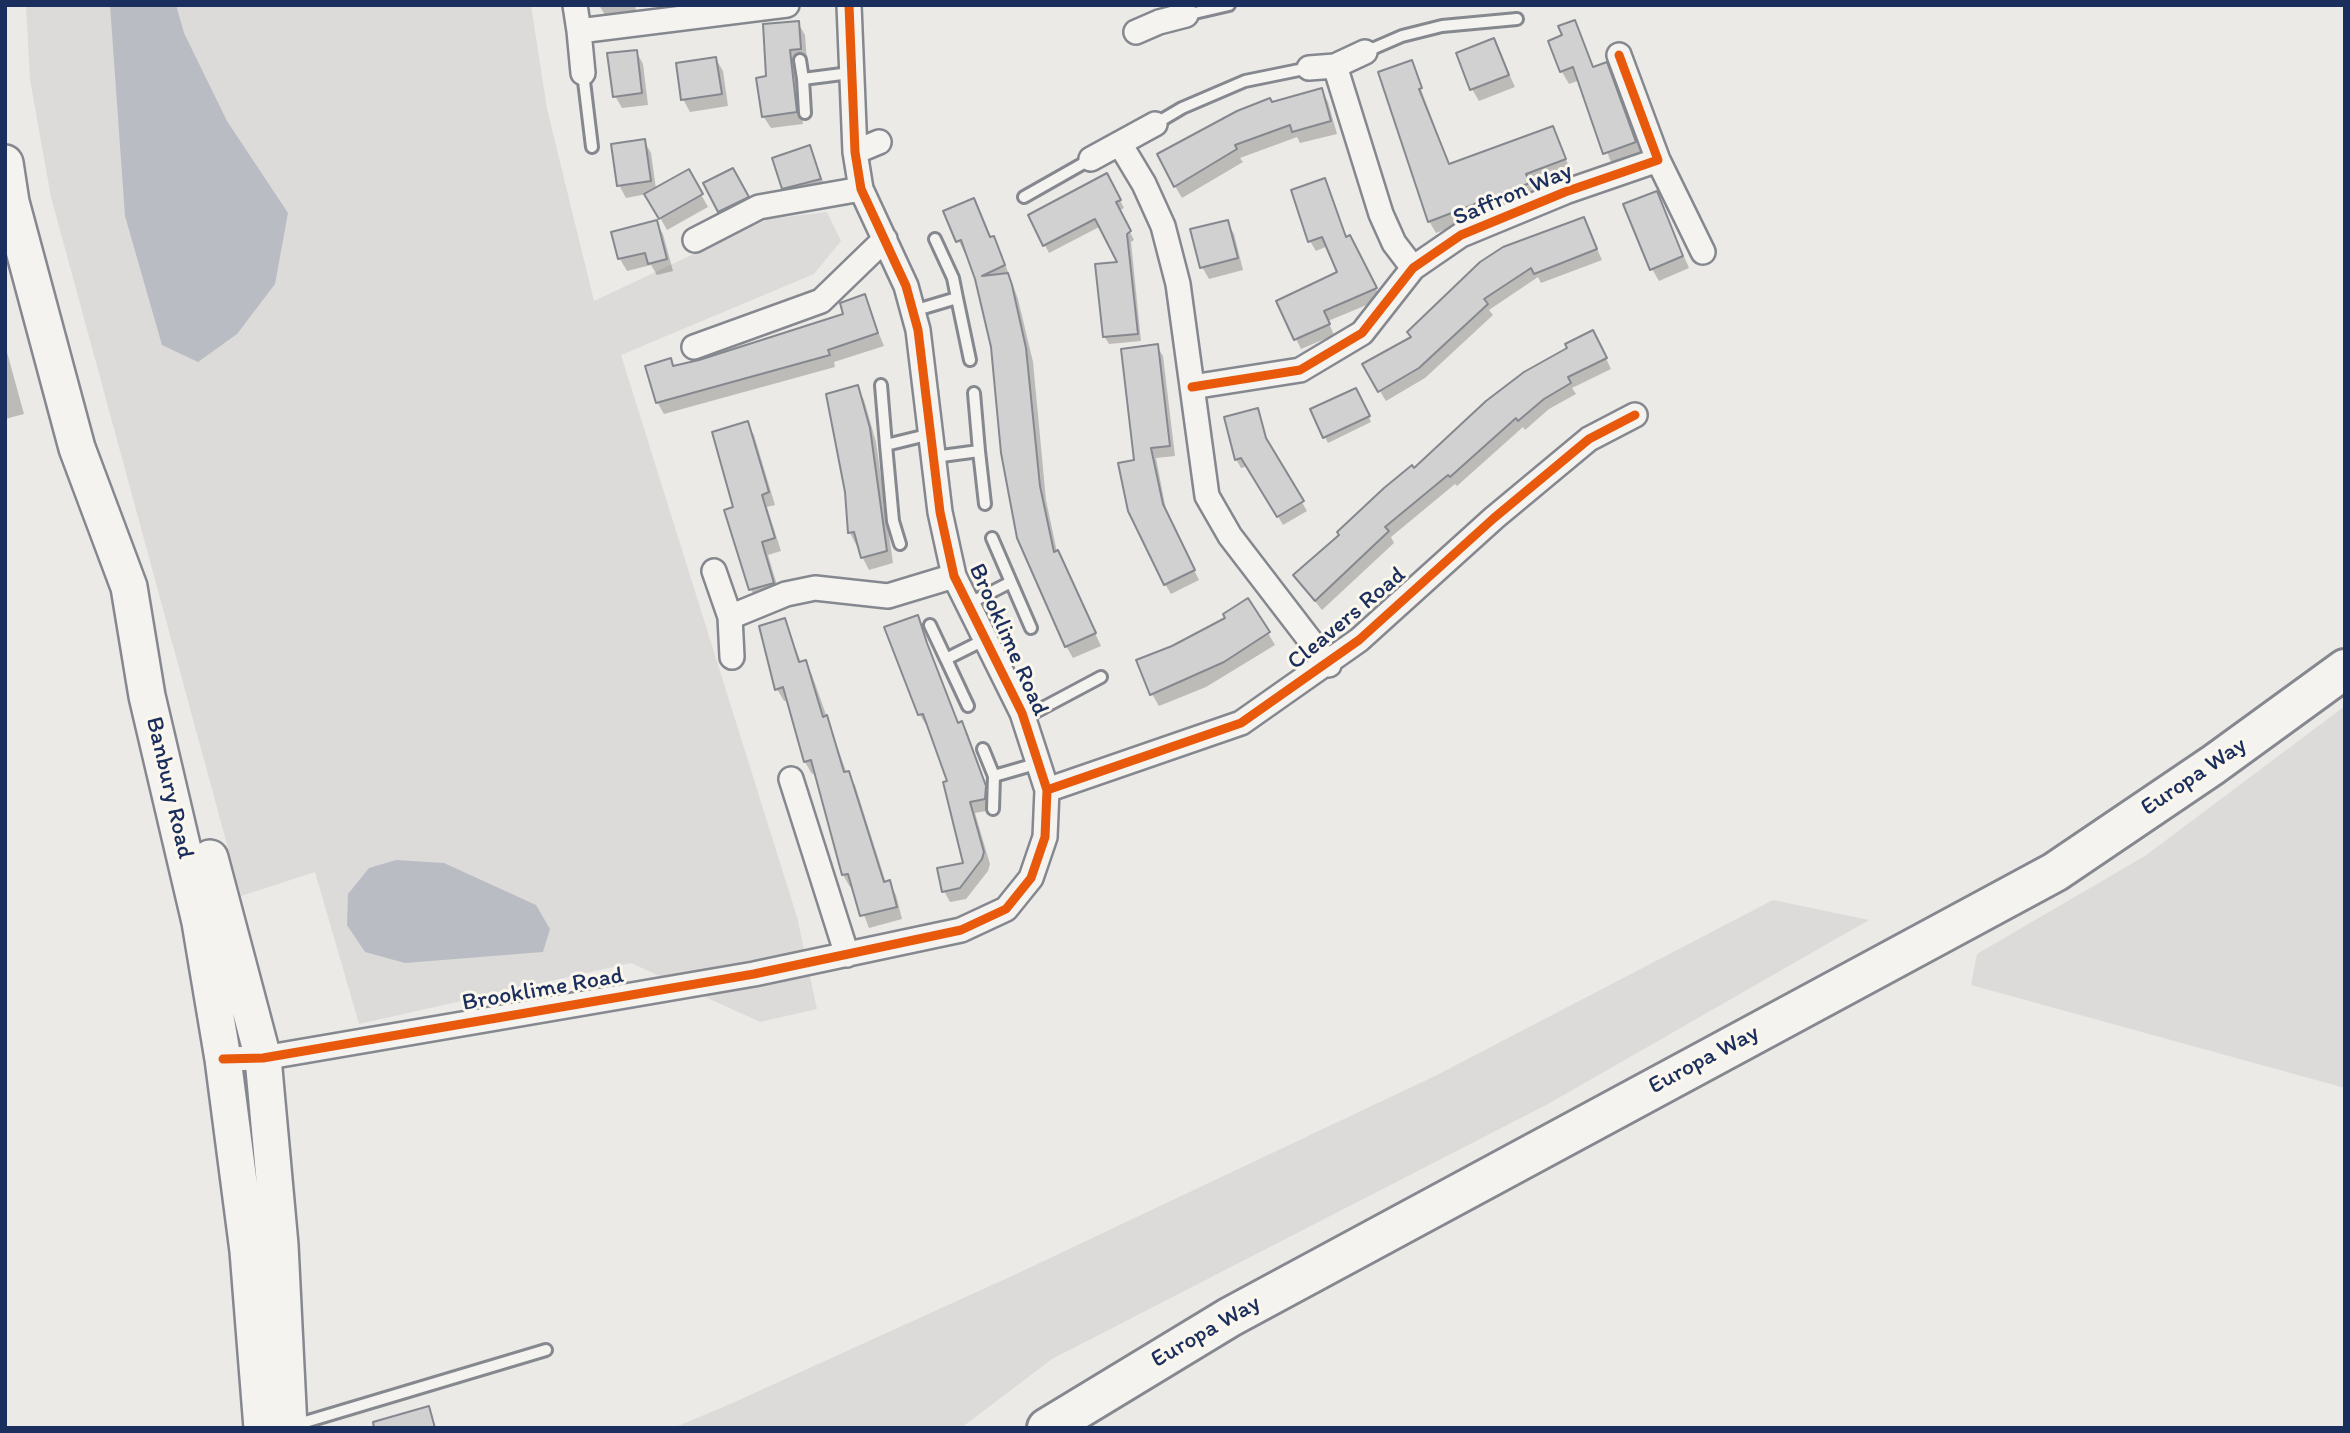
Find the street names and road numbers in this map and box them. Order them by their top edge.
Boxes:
street label: Saffron Way [1449,157,1577,233]
street label: Brooklime Road [962,560,1054,720]
street label: Cleavers Road [1282,561,1412,677]
street label: Banbury Road [139,714,199,862]
street label: Europa Way [2136,731,2252,823]
street label: Brooklime Road [460,962,626,1018]
street label: Europa Way [1644,1019,1764,1101]
street label: Europa Way [1146,1289,1266,1375]

